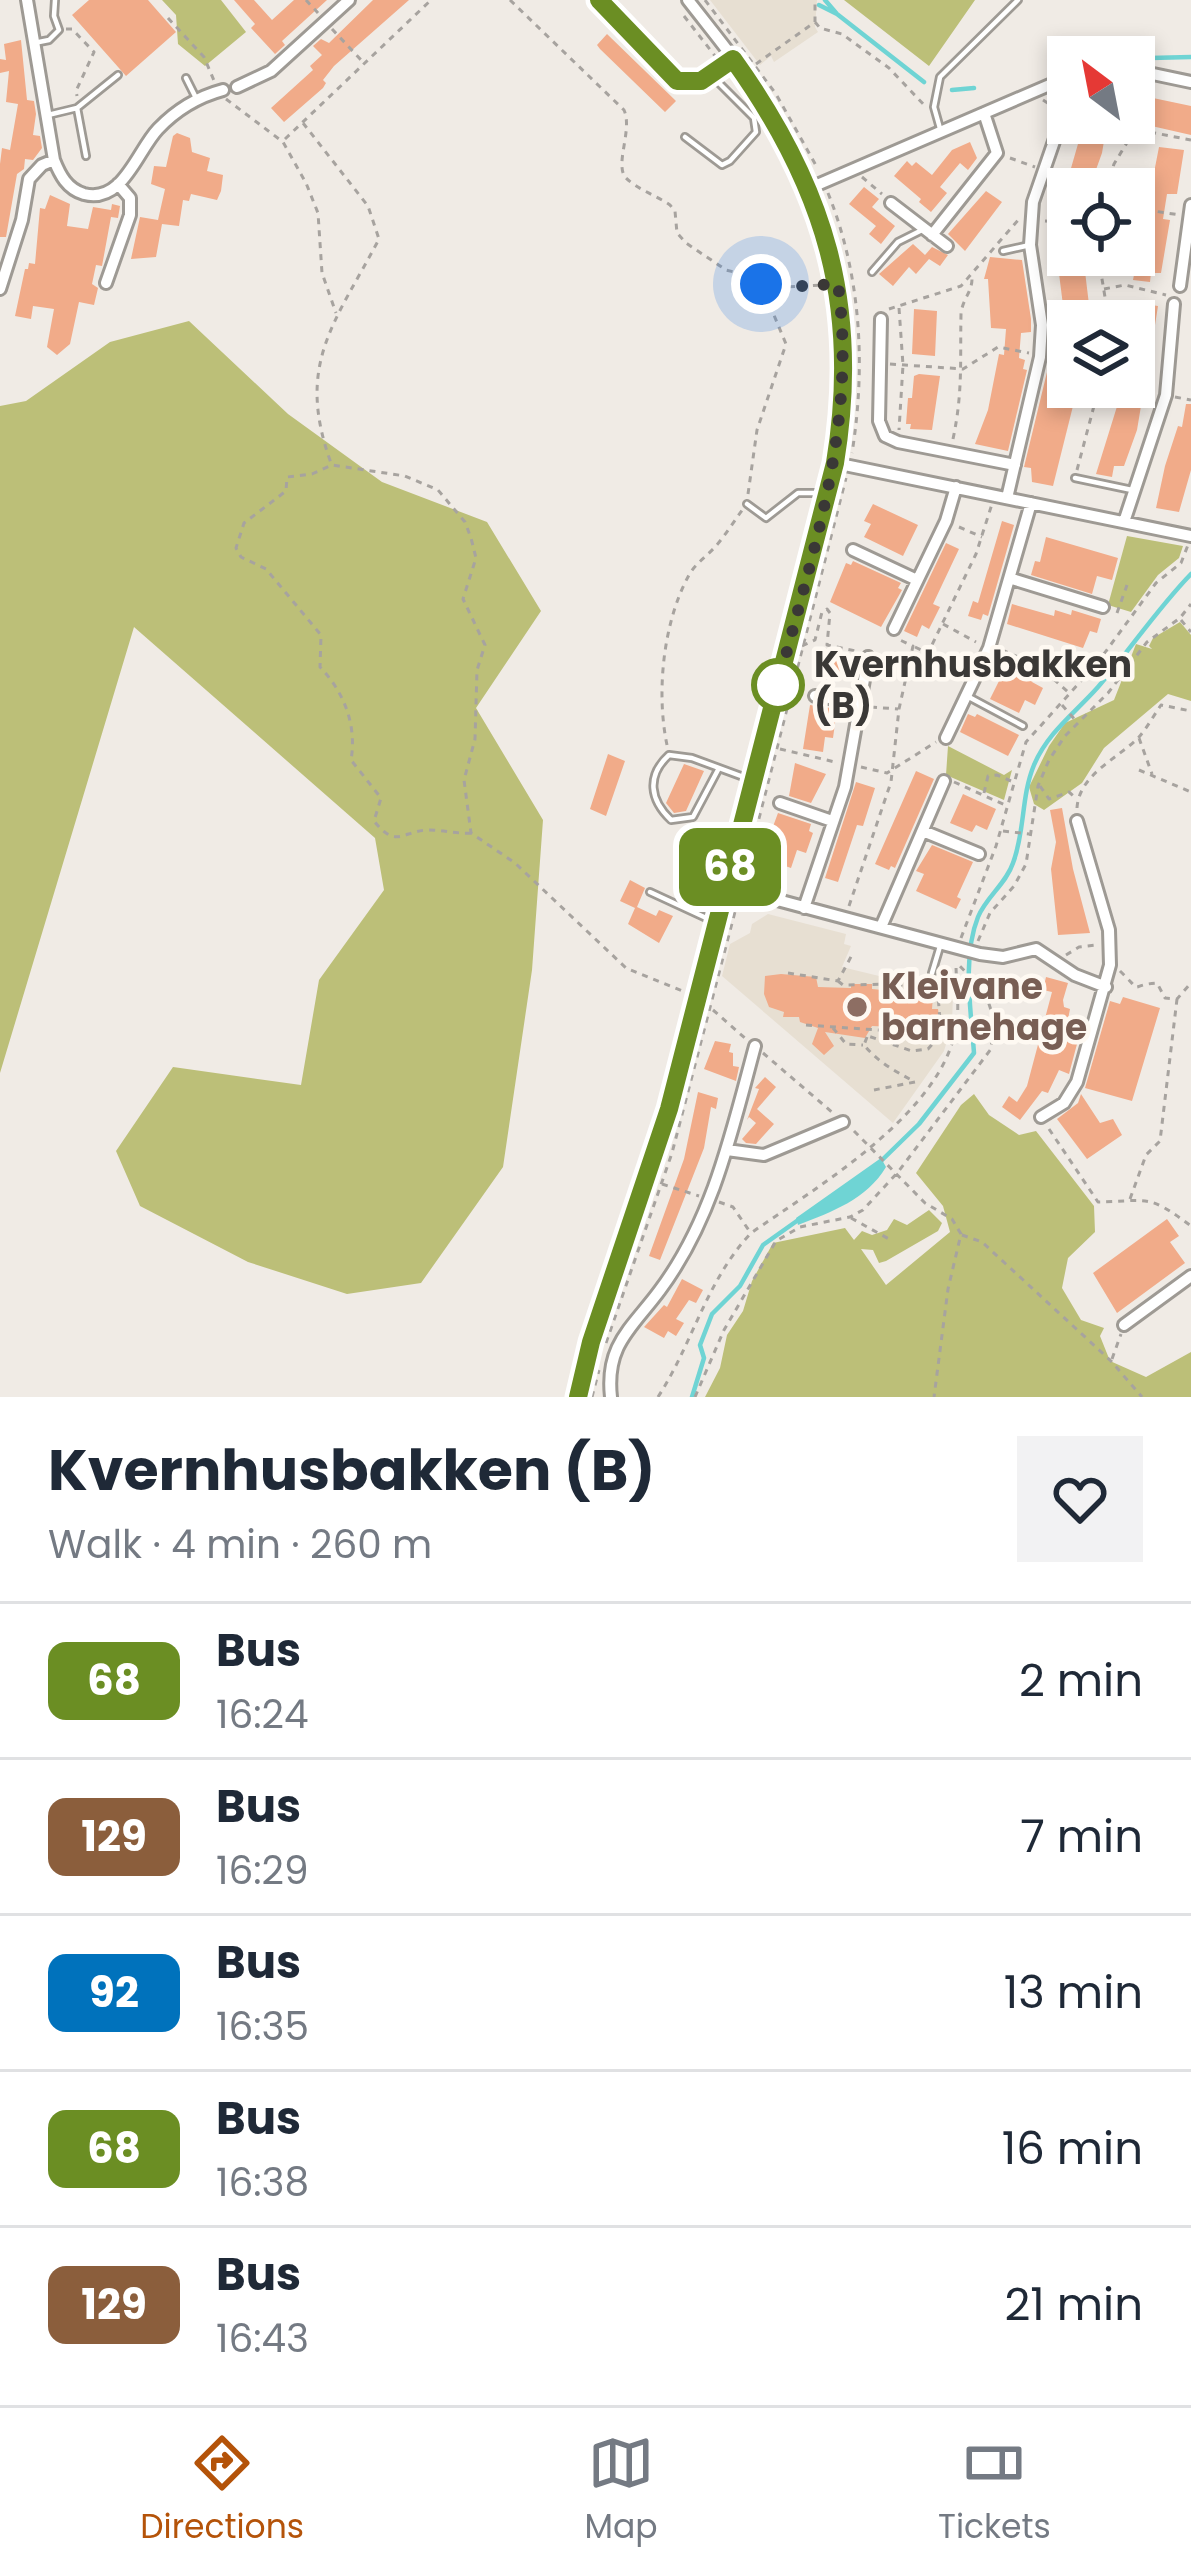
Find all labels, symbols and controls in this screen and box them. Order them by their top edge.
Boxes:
north arrow [1047,36,1155,144]
map controls [1047,36,1155,408]
button: locate [1047,168,1155,276]
your location [731,254,791,314]
button: layers [1047,300,1155,408]
place label: Kvernhusbakken (B) [814,639,1132,731]
marker: Kvernhusbakken (B) [753,660,803,710]
line badge: 68 [676,828,784,906]
text: 68 [703,837,757,896]
place label: Kleivane barnehage [881,961,1087,1053]
marker: Kleivane barnehage [844,994,870,1020]
text: Kvernhusbakken (B) [48,1430,655,1510]
button: heart [1017,1436,1143,1562]
text: Walk · 4 min · 260 m [48,1517,432,1572]
text: Bus [216,1619,301,1682]
text: 2 min [1019,1649,1143,1712]
text: 68 [87,1651,141,1710]
text: 16:24 [216,1687,309,1742]
text: Bus [216,1775,301,1838]
text: 7 min [1020,1805,1143,1868]
text: 129 [81,1807,147,1866]
text: 16:29 [216,1843,309,1898]
text: Bus [216,1931,301,1994]
text: 13 min [1004,1961,1143,2024]
text: 92 [89,1963,139,2022]
text: 16:35 [216,1999,309,2054]
text: Bus [216,2087,301,2150]
text: 16 min [1002,2117,1143,2180]
text: 68 [87,2119,141,2178]
text: 16:38 [216,2155,309,2210]
text: Bus [216,2243,301,2306]
text: 21 min [1004,2273,1143,2336]
text: 129 [81,2275,147,2334]
text: 16:43 [216,2311,309,2366]
tab: Directions [140,2430,304,2552]
tab: Map [585,2430,658,2552]
tab: Tickets [938,2430,1051,2552]

